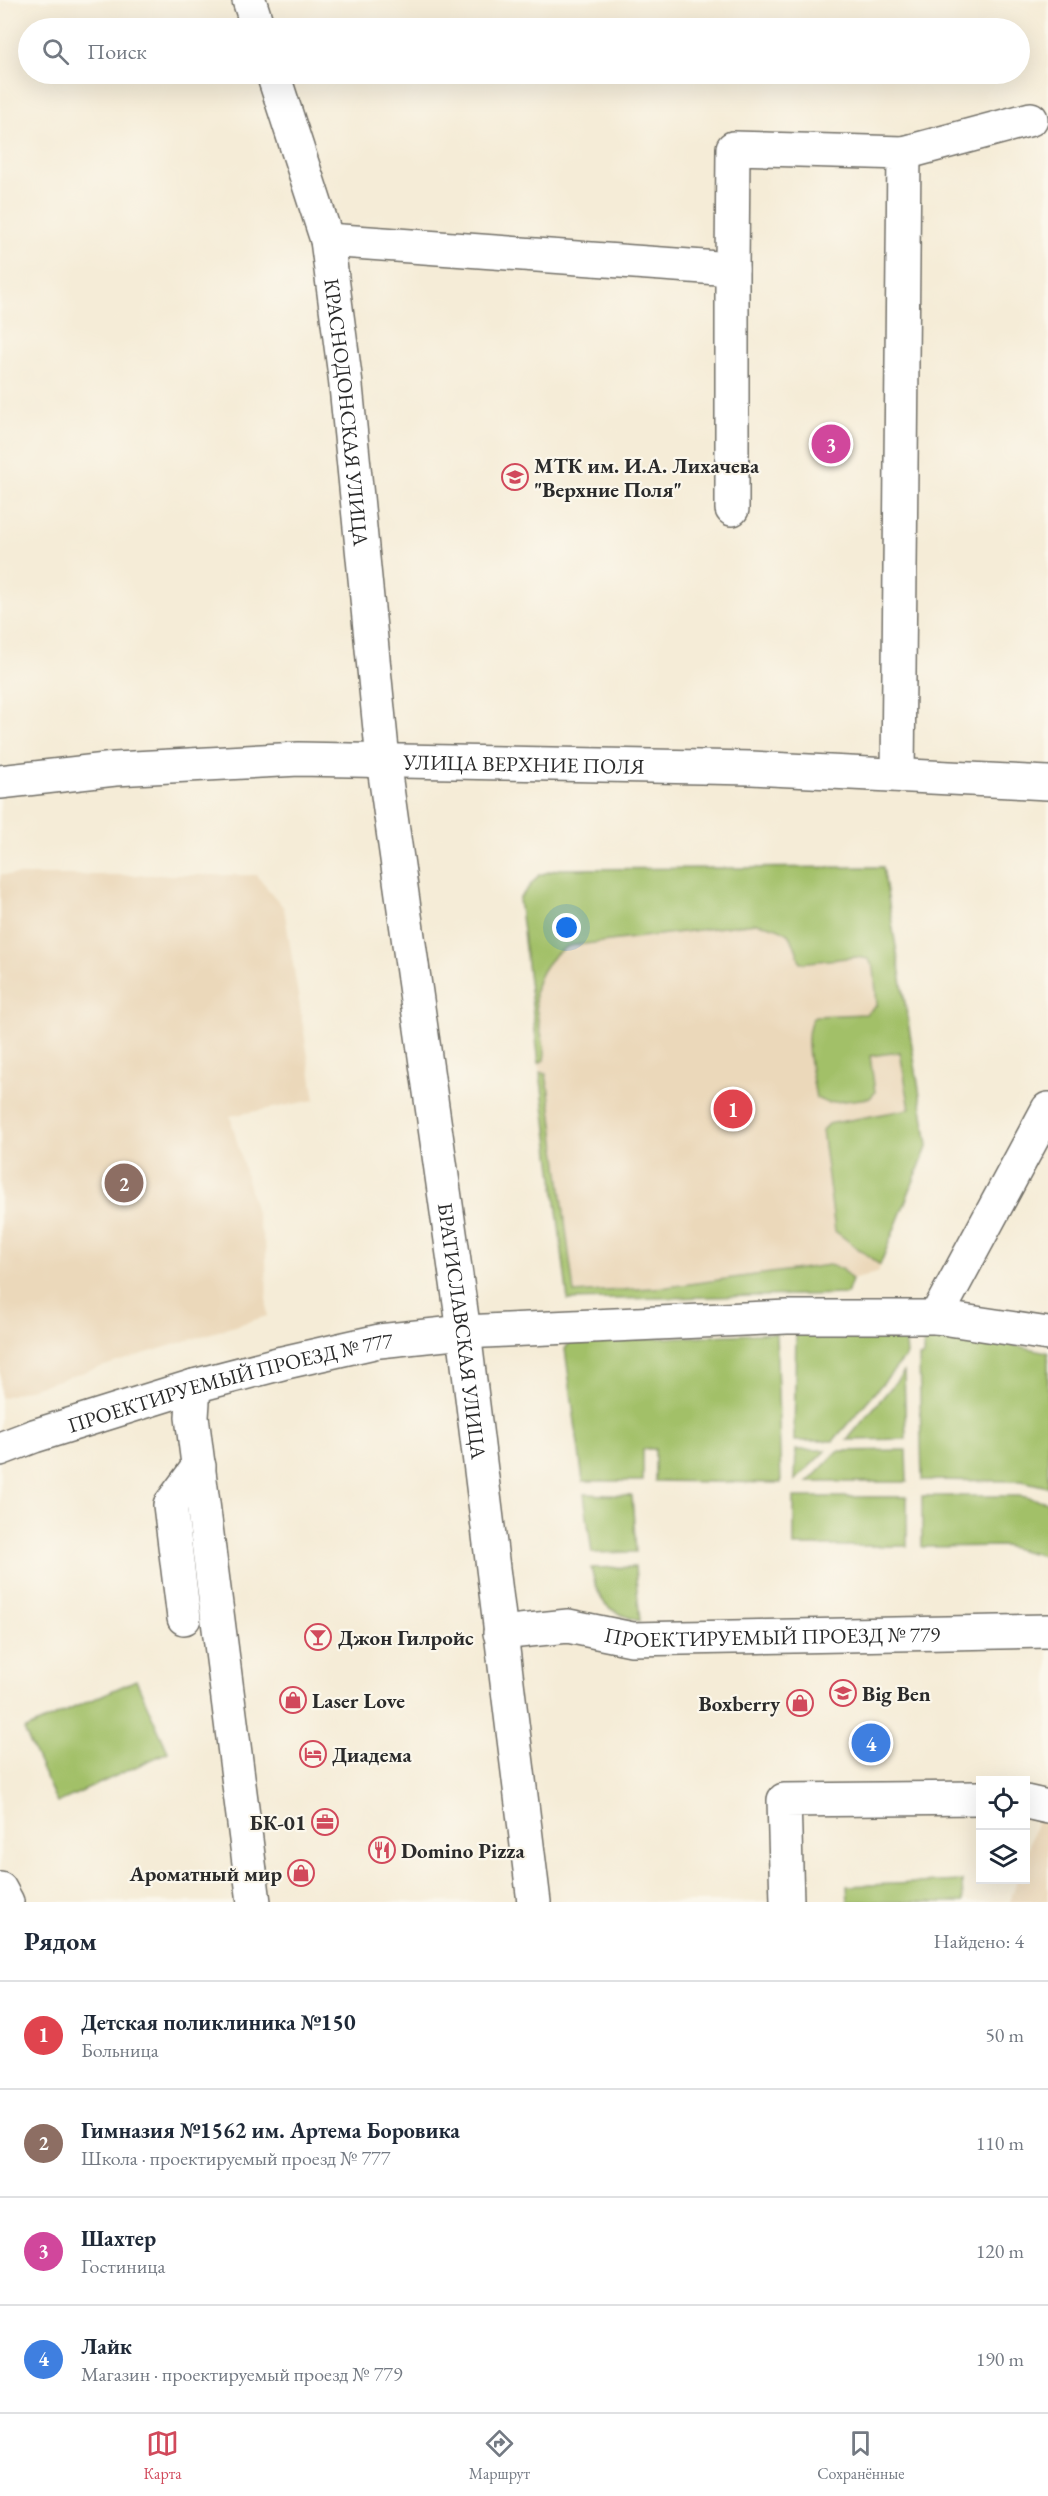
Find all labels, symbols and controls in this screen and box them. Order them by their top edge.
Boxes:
search box [18,18,1030,84]
icon: search [39,35,72,68]
text: Поиск [87,37,147,66]
street label: КРАСНОДОНСКАЯ УЛИЦА [319,277,375,548]
pin: 3 [812,422,850,466]
place label: МТК им. И.А. Лихачева "Верхние Поля" [534,452,760,503]
school or university icon: МТК им. И.А. Лихачева "Верхние Поля" [500,462,530,492]
street label: УЛИЦА ВЕРХНИЕ ПОЛЯ [402,748,645,779]
your location [552,913,581,942]
pin: 1 [714,1086,752,1132]
pin: 2 [104,1160,144,1206]
street label: БРАТИСЛАВСКАЯ УЛИЦА [432,1201,493,1461]
street label: ПРОЕКТИРУЕМЫЙ ПРОЕЗД № 777 [64,1326,395,1438]
street label: ПРОЕКТИРУЕМЫЙ ПРОЕЗД № 779 [602,1620,941,1653]
bar icon: Джон Гилройс [303,1622,333,1652]
place label: Джон Гилройс [338,1624,474,1651]
school or university icon: Big Ben [828,1678,858,1708]
place label: Big Ben [862,1680,931,1707]
shop icon: Laser Love [278,1685,308,1715]
place label: Laser Love [312,1687,405,1714]
shop icon: Boxberry [785,1688,815,1718]
place label: Boxberry [699,1690,781,1717]
pin: 4 [852,1720,890,1766]
hotel icon: Диадема [298,1739,328,1769]
place label: Диадема [332,1741,413,1768]
map controls [976,1776,1030,1884]
button: locate [976,1776,1030,1830]
office icon: БК-01 [310,1807,340,1837]
place label: БК-01 [250,1809,306,1836]
button: layers [976,1830,1030,1884]
restaurant icon: Domino Pizza [367,1835,397,1865]
place label: Domino Pizza [401,1837,526,1864]
shop icon: Ароматный мир [286,1858,316,1888]
place label: Ароматный мир [129,1860,282,1887]
text: Рядом [24,1924,97,1958]
text: Найдено: 4 [933,1928,1024,1954]
text: Детская поликлиника №150 [81,2008,356,2037]
text: 1 [38,2022,49,2048]
text: 50 m [985,2022,1024,2048]
text: Больница [81,2037,159,2063]
text: Гимназия №1562 им. Артема Боровика [81,2116,460,2145]
text: 2 [38,2130,49,2156]
text: 110 m [976,2130,1024,2156]
text: Школа · проектируемый проезд № 777 [81,2145,390,2171]
text: Шахтер [81,2224,156,2253]
text: 3 [38,2238,49,2264]
text: 120 m [976,2238,1024,2264]
text: Гостиница [81,2253,166,2279]
text: Лайк [81,2332,132,2361]
text: 4 [38,2346,49,2372]
text: 190 m [976,2346,1024,2372]
text: Магазин · проектируемый проезд № 779 [81,2361,402,2387]
tab: Карта [144,2427,182,2484]
tab: Маршрут [469,2427,530,2484]
tab: Сохранённые [817,2427,904,2484]

